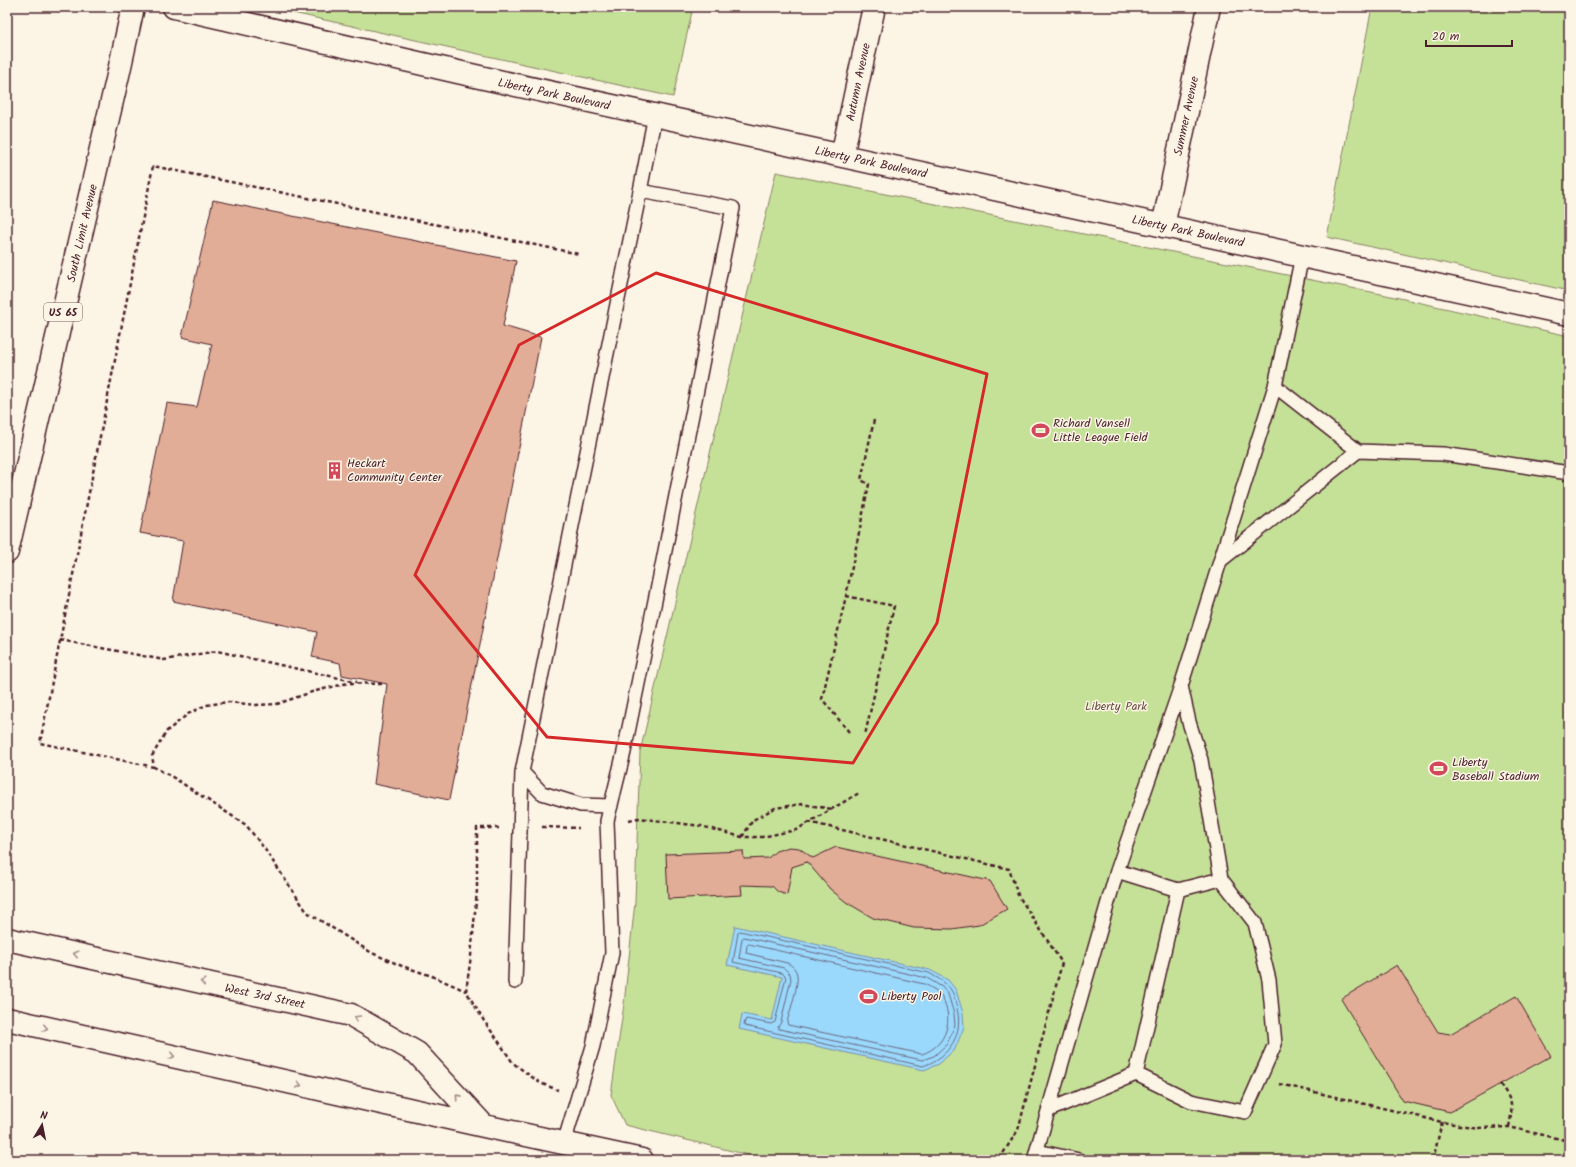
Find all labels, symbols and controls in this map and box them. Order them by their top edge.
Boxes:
scale bar [1426,22,1512,48]
text: 20 m [1432,27,1460,46]
street label: Autumn Avenue [841,41,876,123]
street label: Liberty Park Boulevard [496,73,613,116]
street label: Summer Avenue [1169,74,1204,158]
street label: Liberty Park Boulevard [813,141,930,184]
street label: South Limit Avenue [62,182,103,284]
street label: Liberty Park Boulevard [1130,210,1247,253]
road number: US 65 [44,303,82,321]
place label: Richard Vansell Little League Field [1053,414,1149,447]
sports icon: Richard Vansell Little League Field [1030,420,1050,440]
place label: Heckart Community Center [347,454,443,487]
building icon: Heckart Community Center [324,460,344,480]
park label: Liberty Park [1085,697,1147,716]
place label: Liberty Baseball Stadium [1452,753,1540,786]
sports icon: Liberty Baseball Stadium [1429,759,1449,779]
one-way arrow [73,951,79,959]
one-way arrow [200,979,206,987]
street label: West 3rd Street [223,979,307,1014]
sports icon: Liberty Pool [858,986,878,1006]
place label: Liberty Pool [881,987,942,1006]
one-way arrow [354,1016,361,1023]
one-way arrow [42,1023,48,1031]
one-way arrow [169,1052,175,1060]
one-way arrow [296,1080,302,1088]
one-way arrow [455,1095,462,1102]
north arrow [22,1105,62,1145]
text: N [39,1107,49,1126]

